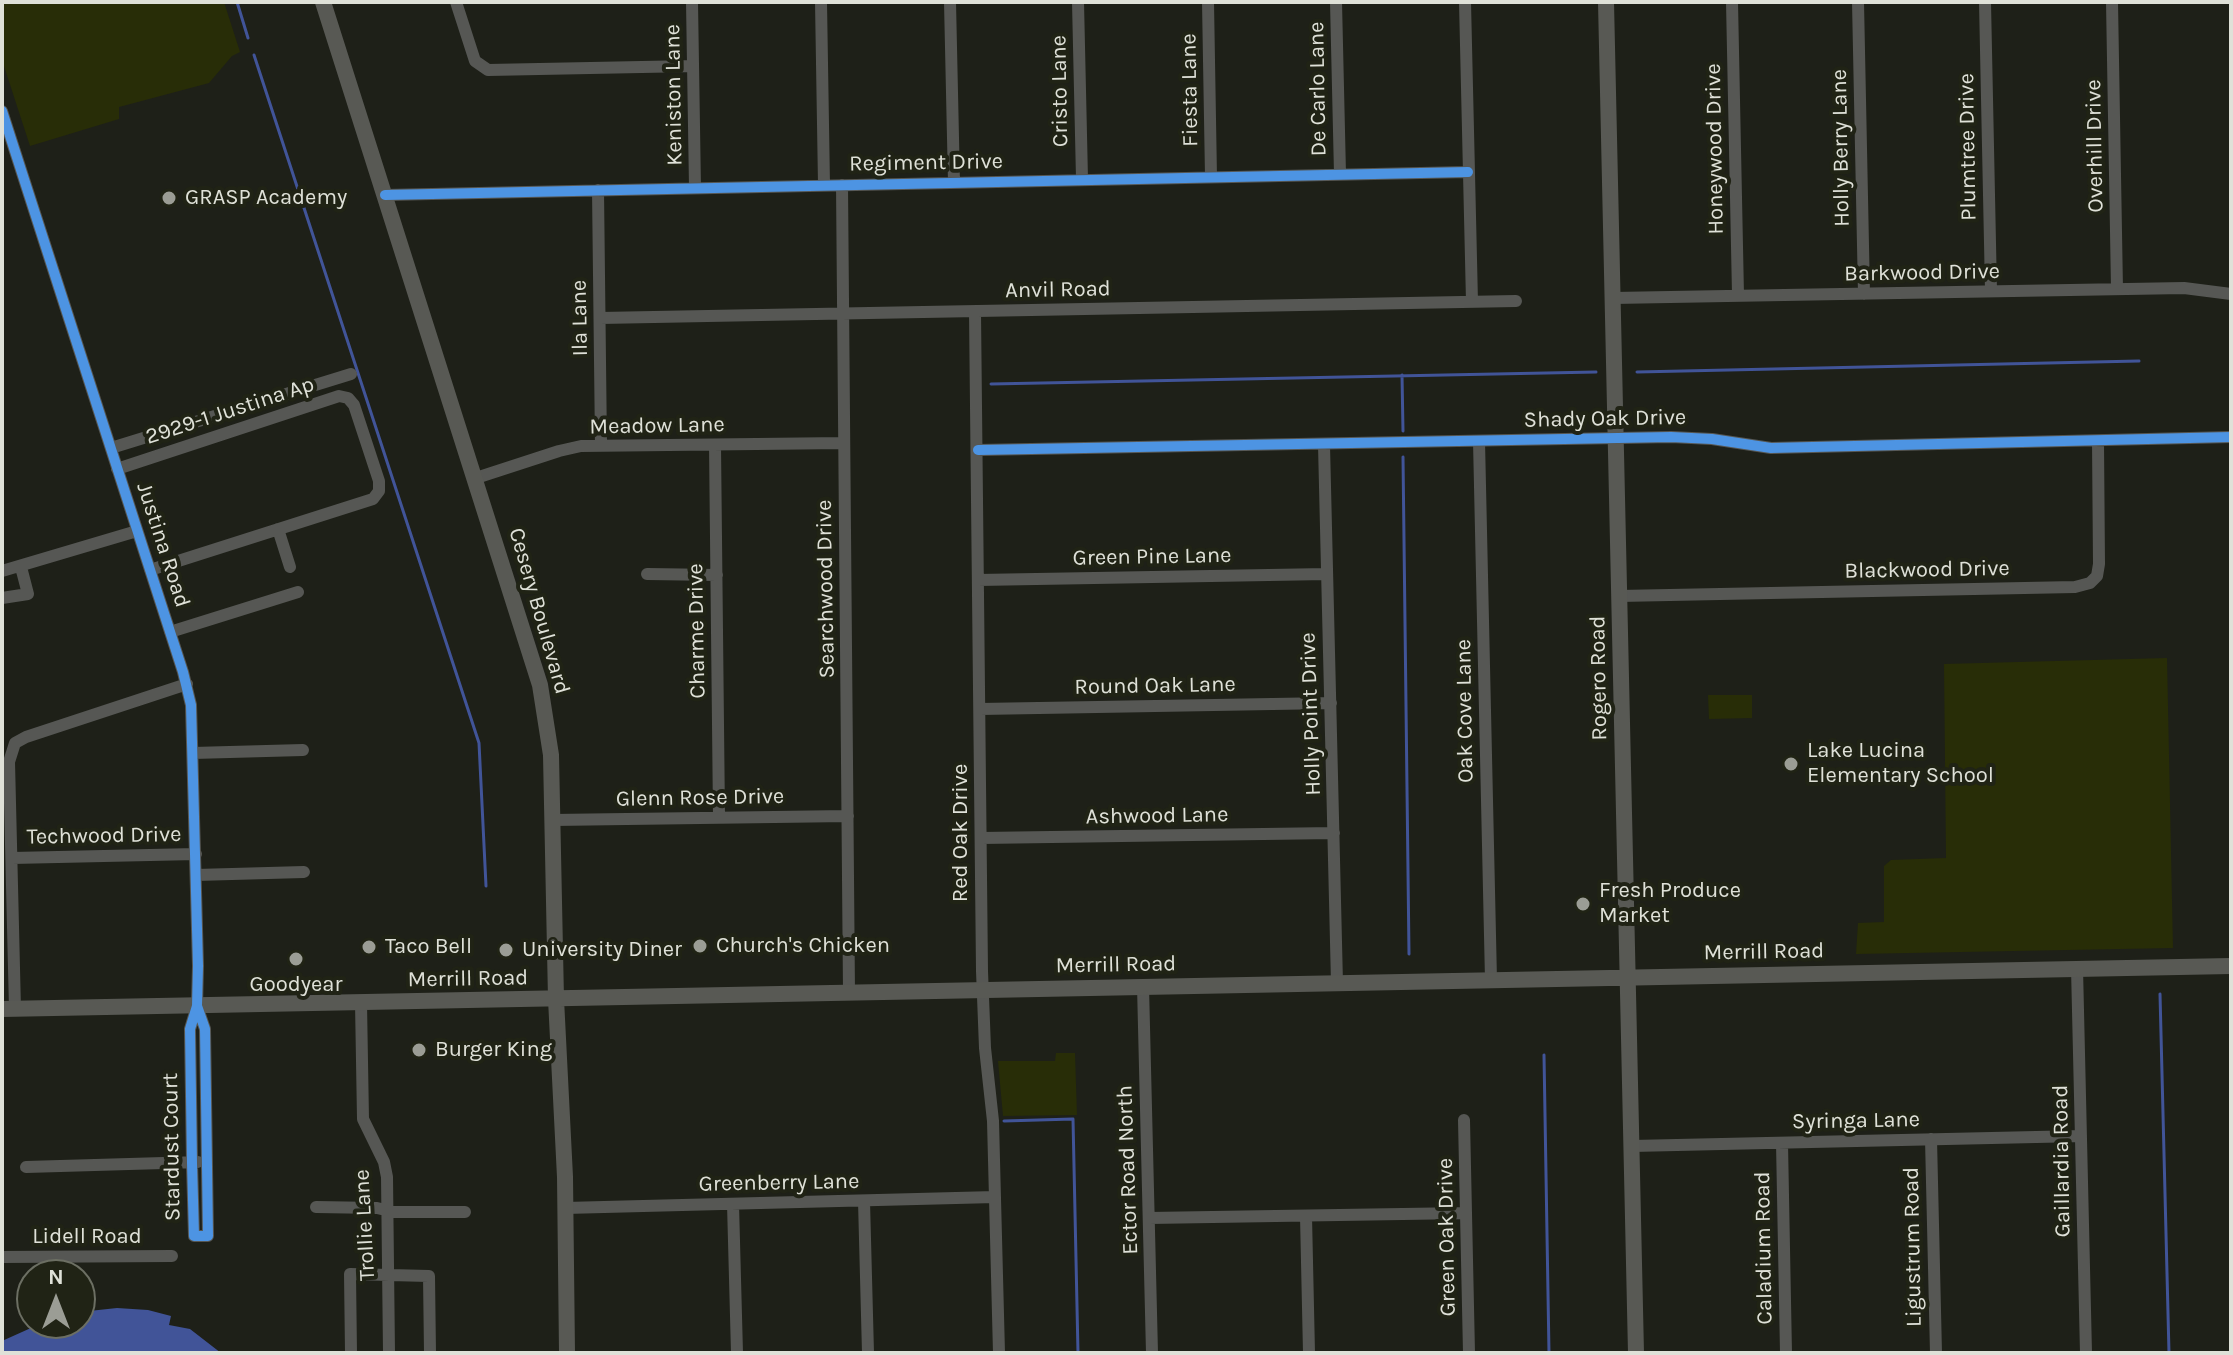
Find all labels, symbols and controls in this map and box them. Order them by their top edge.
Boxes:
street label: De Carlo Lane [1304,21,1332,157]
street label: Keniston Lane [660,24,688,166]
street label: Fiesta Lane [1176,33,1204,147]
street label: Cristo Lane [1046,35,1074,147]
street label: Honeywood Drive [1700,63,1730,235]
street label: Holly Berry Lane [1826,69,1856,227]
street label: Plumtree Drive [1954,73,1982,221]
street label: Overhill Drive [2081,79,2109,213]
street label: Regiment Drive [849,148,1003,178]
place label: GRASP Academy [185,185,347,211]
marker: GRASP Academy [160,189,178,207]
street label: Barkwood Drive [1844,258,2000,288]
street label: Anvil Road [1005,276,1111,304]
street label: Ila Lane [566,279,594,357]
street label: 2929-1 Justina Ap [142,371,318,451]
street label: Shady Oak Drive [1524,404,1686,434]
street label: Meadow Lane [589,412,725,440]
street label: Justina Road [130,479,196,611]
street label: Searchwood Drive [811,499,841,679]
street label: Cesery Boulevard [503,525,575,697]
street label: Green Pine Lane [1072,542,1232,572]
street label: Blackwood Drive [1844,555,2010,585]
street label: Charme Drive [683,563,711,699]
street label: Rogero Road [1585,615,1613,741]
street label: Holly Point Drive [1295,632,1327,796]
street label: Oak Cove Lane [1451,639,1479,783]
street label: Round Oak Lane [1074,671,1236,701]
place label: Lake Lucina Elementary School [1807,738,1994,790]
marker: Lake Lucina Elementary School [1782,755,1800,773]
street label: Red Oak Drive [948,764,974,902]
street label: Glenn Rose Drive [616,783,784,813]
street label: Ashwood Lane [1085,802,1229,830]
street label: Techwood Drive [26,821,182,851]
place label: Fresh Produce Market [1599,878,1741,930]
marker: Fresh Produce Market [1574,895,1592,913]
place label: Church's Chicken [716,933,890,959]
place label: Taco Bell [385,934,472,960]
place label: University Diner [522,937,682,963]
marker: Church's Chicken [691,937,709,955]
marker: Taco Bell [360,938,378,956]
street label: Merrill Road [1703,938,1825,966]
marker: University Diner [497,941,515,959]
marker: Goodyear [287,950,305,968]
street label: Merrill Road [1055,951,1177,979]
street label: Merrill Road [407,965,529,993]
place label: Goodyear [250,972,342,998]
place label: Burger King [435,1037,552,1063]
marker: Burger King [410,1041,428,1059]
street label: Stardust Court [158,1073,186,1221]
street label: Gaillardia Road [2047,1084,2077,1238]
street label: Ector Road North [1112,1085,1144,1255]
street label: Syringa Lane [1792,1107,1920,1135]
street label: Green Oak Drive [1432,1158,1462,1316]
street label: Ligustrum Road [1898,1167,1928,1327]
street label: Greenberry Lane [698,1168,860,1198]
street label: Trollie Lane [349,1169,381,1281]
street label: Caladium Road [1749,1171,1779,1325]
street label: Lidell Road [32,1224,142,1250]
north arrow [16,1259,96,1339]
text: N [48,1264,64,1290]

